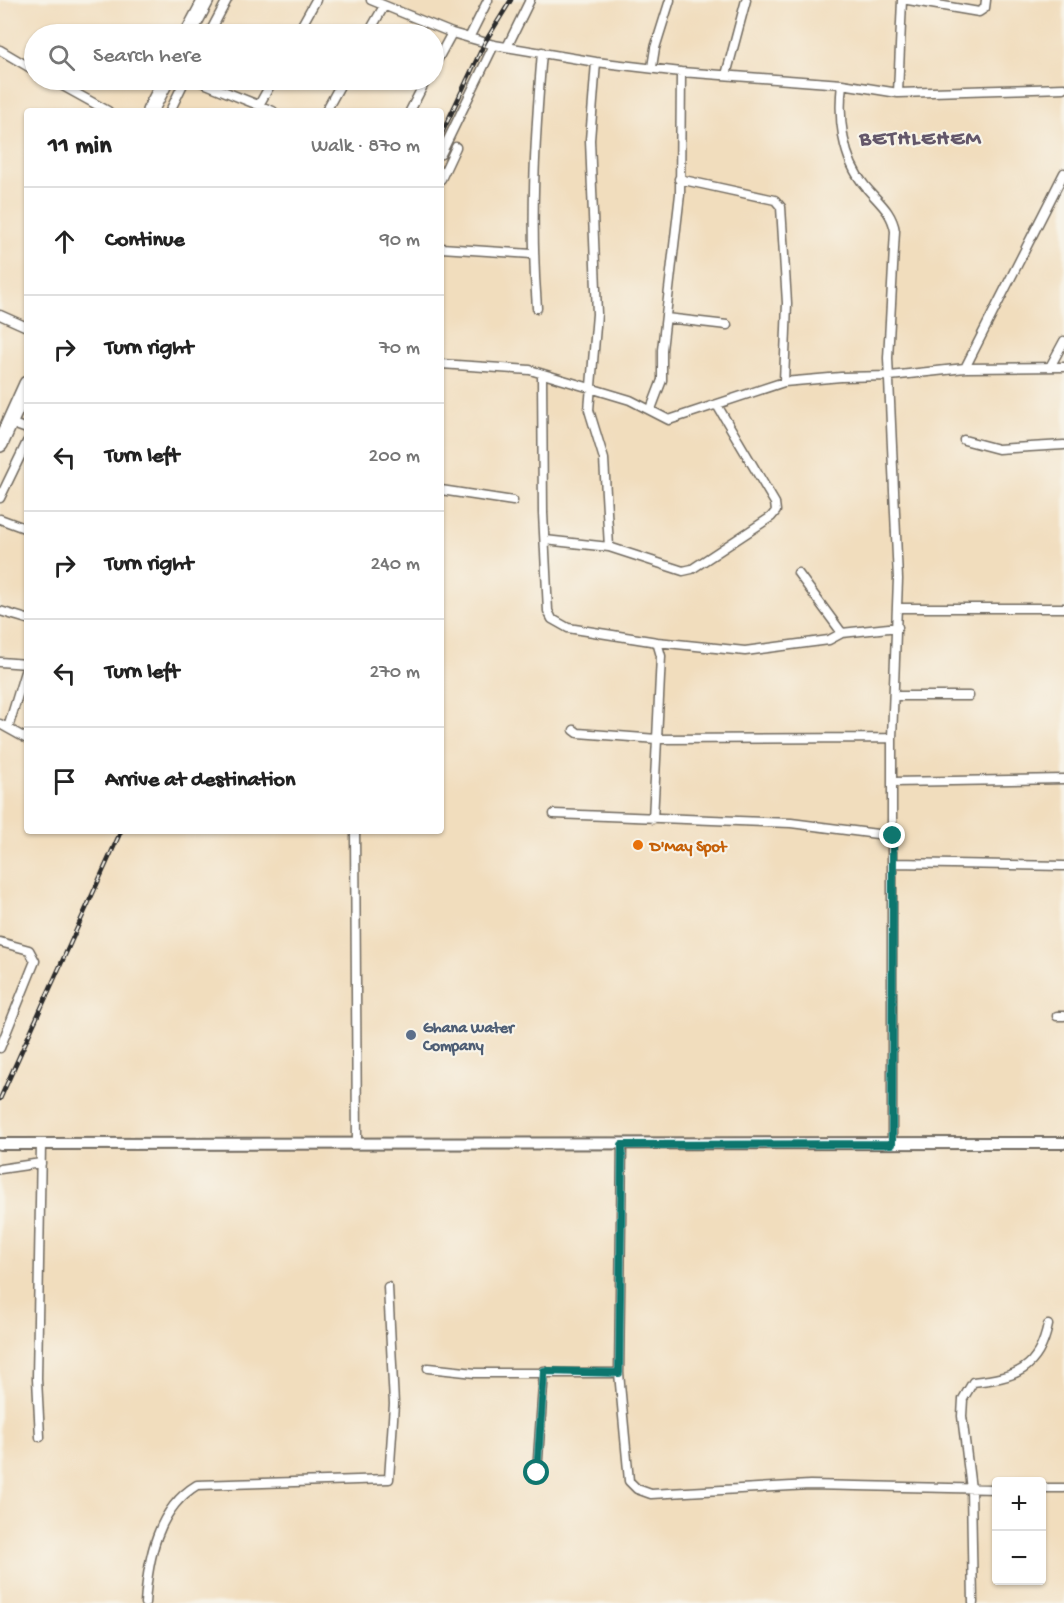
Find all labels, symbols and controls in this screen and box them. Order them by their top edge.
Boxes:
search box [24,24,444,90]
icon: search [45,41,78,74]
text: Search here [93,44,201,70]
district label: BETHLEHEM [859,127,982,153]
text: 11 min [48,132,112,163]
text: Walk · 870 m [311,136,420,159]
icon: ahead [48,225,81,258]
text: Continue [105,228,185,254]
text: 90 m [380,230,420,253]
icon: right [48,333,81,366]
text: Turn right [105,336,193,362]
text: 70 m [379,338,420,361]
icon: left [48,441,81,474]
text: Turn left [105,444,179,470]
text: 200 m [369,446,420,469]
icon: right [48,549,81,582]
text: Turn right [105,552,193,578]
text: 240 m [370,554,420,577]
icon: left [48,657,81,690]
text: Turn left [105,660,179,686]
text: 270 m [370,662,420,685]
icon: arrive [48,765,81,798]
text: Arrive at destination [105,768,295,794]
route end [879,822,905,848]
marker: D'May Spot [631,838,645,852]
place label: D'May Spot [648,839,728,858]
place label: Ghana Water Company [422,1020,516,1057]
marker: Ghana Water Company [404,1028,418,1042]
route start [523,1459,549,1485]
map controls [992,1477,1046,1585]
button: + [992,1477,1046,1531]
button: − [992,1531,1046,1585]

